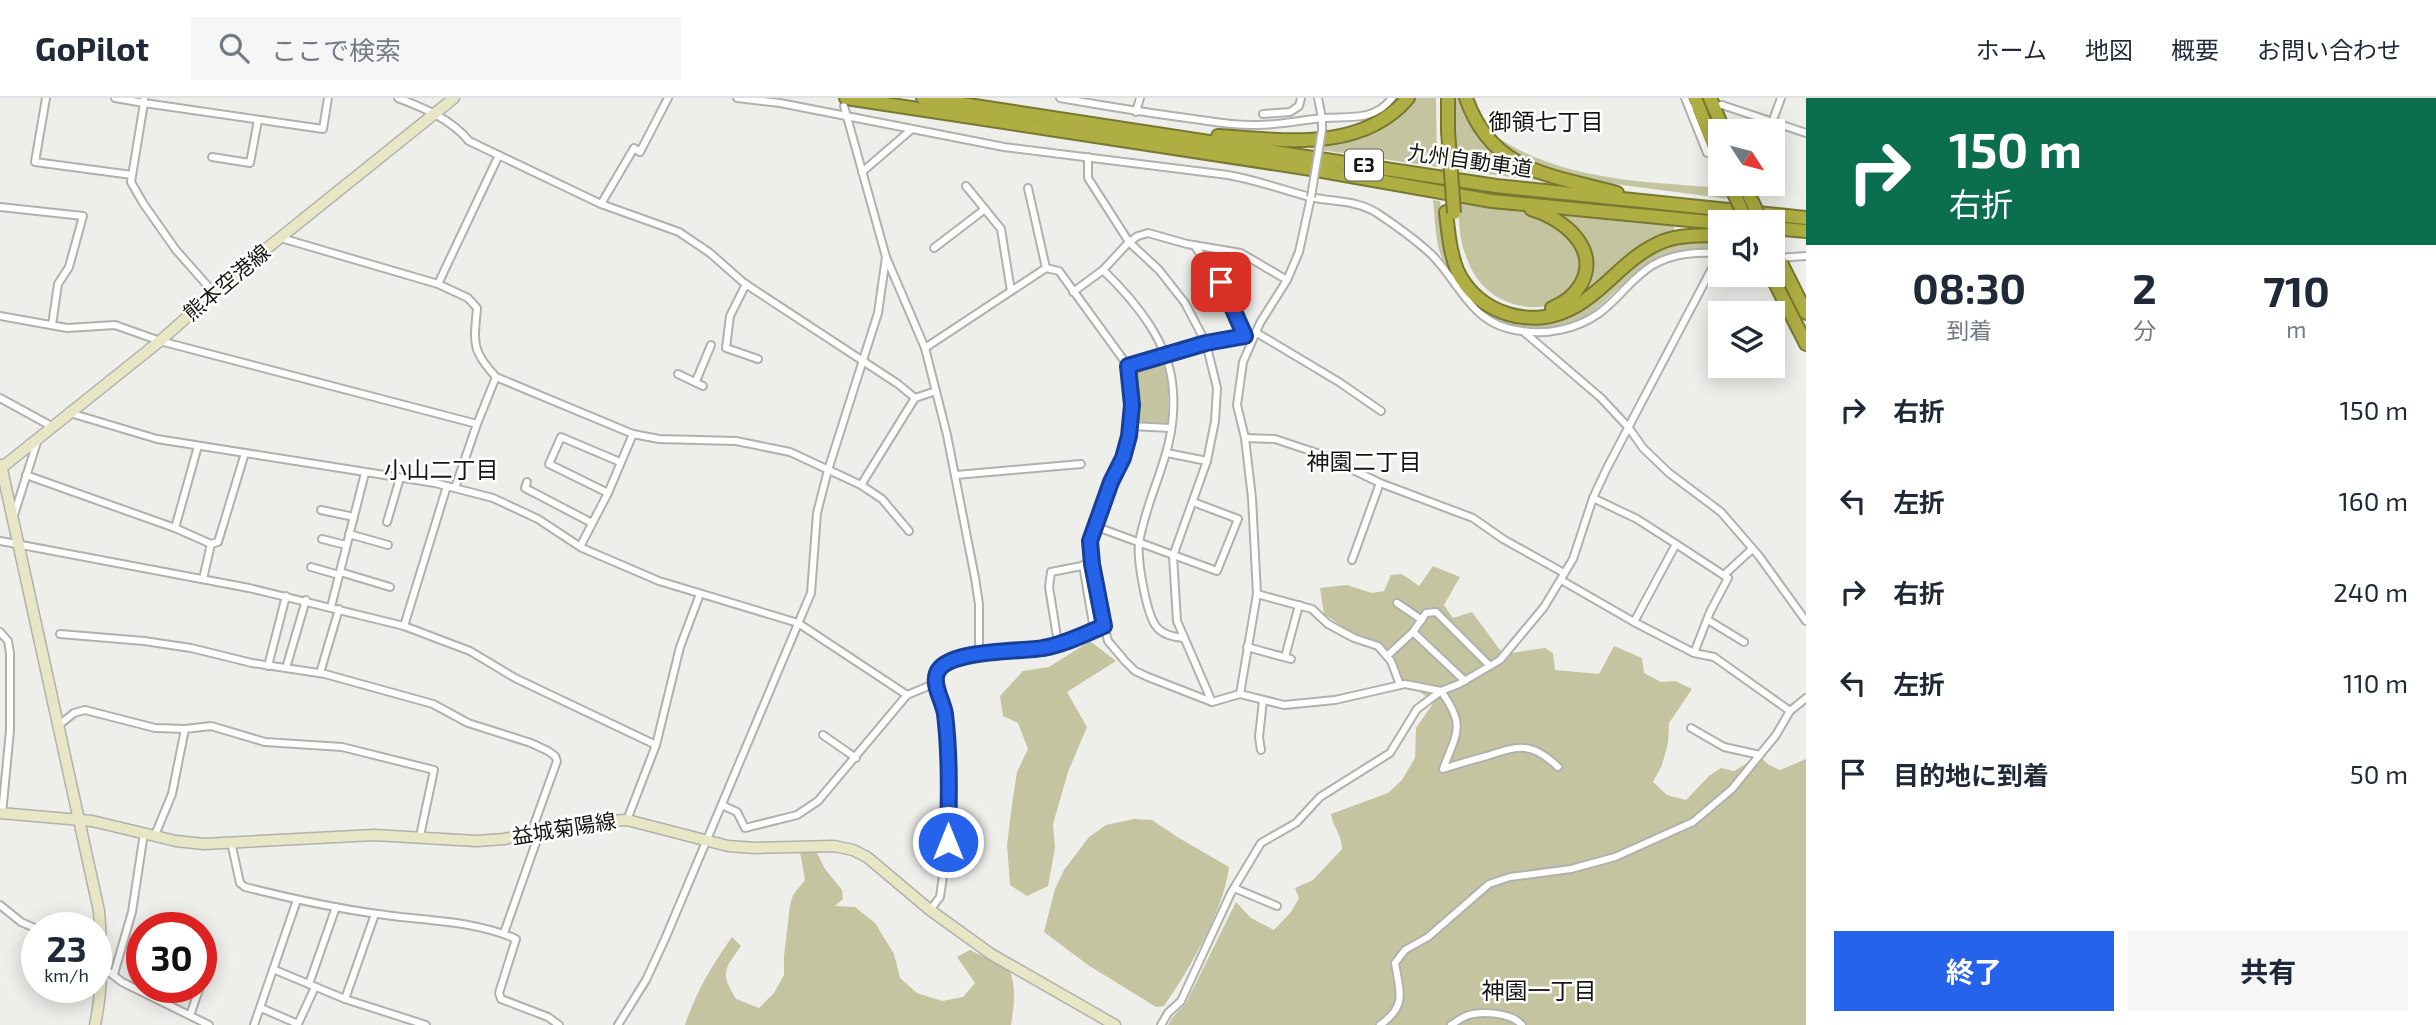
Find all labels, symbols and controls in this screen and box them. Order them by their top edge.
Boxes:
search box [191,17,681,80]
text: GoPilot [35,28,149,68]
icon: search [215,29,253,67]
text: ここで検索 [271,34,401,65]
text: ホーム [1976,35,2047,64]
text: 地図 [2085,35,2133,64]
text: 概要 [2171,35,2219,64]
text: お問い合わせ [2257,35,2401,64]
district label: 御領七丁目 [1489,107,1604,135]
north arrow [1708,119,1785,196]
map controls [1708,119,1785,378]
text: 150 m [1949,119,2082,178]
icon: right [1834,126,1925,217]
street label: 九州自動車道 [1406,138,1534,181]
road number: E3 [1345,150,1383,180]
text: 右折 [1949,184,2013,222]
button: sound [1708,210,1785,287]
street label: 熊本空港線 [178,239,274,325]
pin [1191,252,1251,312]
text: 08:30 [1912,262,2026,312]
text: 2 [2132,262,2157,312]
icon: arrive [1202,263,1240,301]
text: 710 [2263,265,2330,315]
button: layers [1708,301,1785,378]
text: m [2286,315,2306,343]
text: 到着 [1946,316,1992,344]
text: 分 [2133,316,2156,344]
icon: right [1834,391,1872,429]
text: 150 m [2339,394,2408,425]
text: 右折 [1893,395,1945,426]
district label: 神園二丁目 [1307,447,1422,475]
district label: 小山二丁目 [384,455,499,483]
icon: left [1834,482,1872,520]
text: 160 m [2339,485,2408,516]
text: 左折 [1893,486,1945,517]
icon: right [1834,573,1872,611]
text: 240 m [2333,576,2408,607]
text: 右折 [1893,577,1945,608]
icon: left [1834,664,1872,702]
text: 110 m [2343,667,2408,698]
text: 左折 [1893,668,1945,699]
icon: arrive [1834,755,1872,793]
text: 50 m [2350,758,2408,789]
text: 目的地に到着 [1893,759,2049,790]
position arrow [911,805,985,879]
street label: 益城菊陽線 [510,807,618,848]
speed limit sign: 30 [126,912,217,1003]
text: 23 [46,927,87,969]
button: 終了 [1834,931,2114,1011]
button: 共有 [2128,931,2408,1011]
text: km/h [44,964,89,986]
district label: 神園一丁目 [1482,976,1597,1004]

